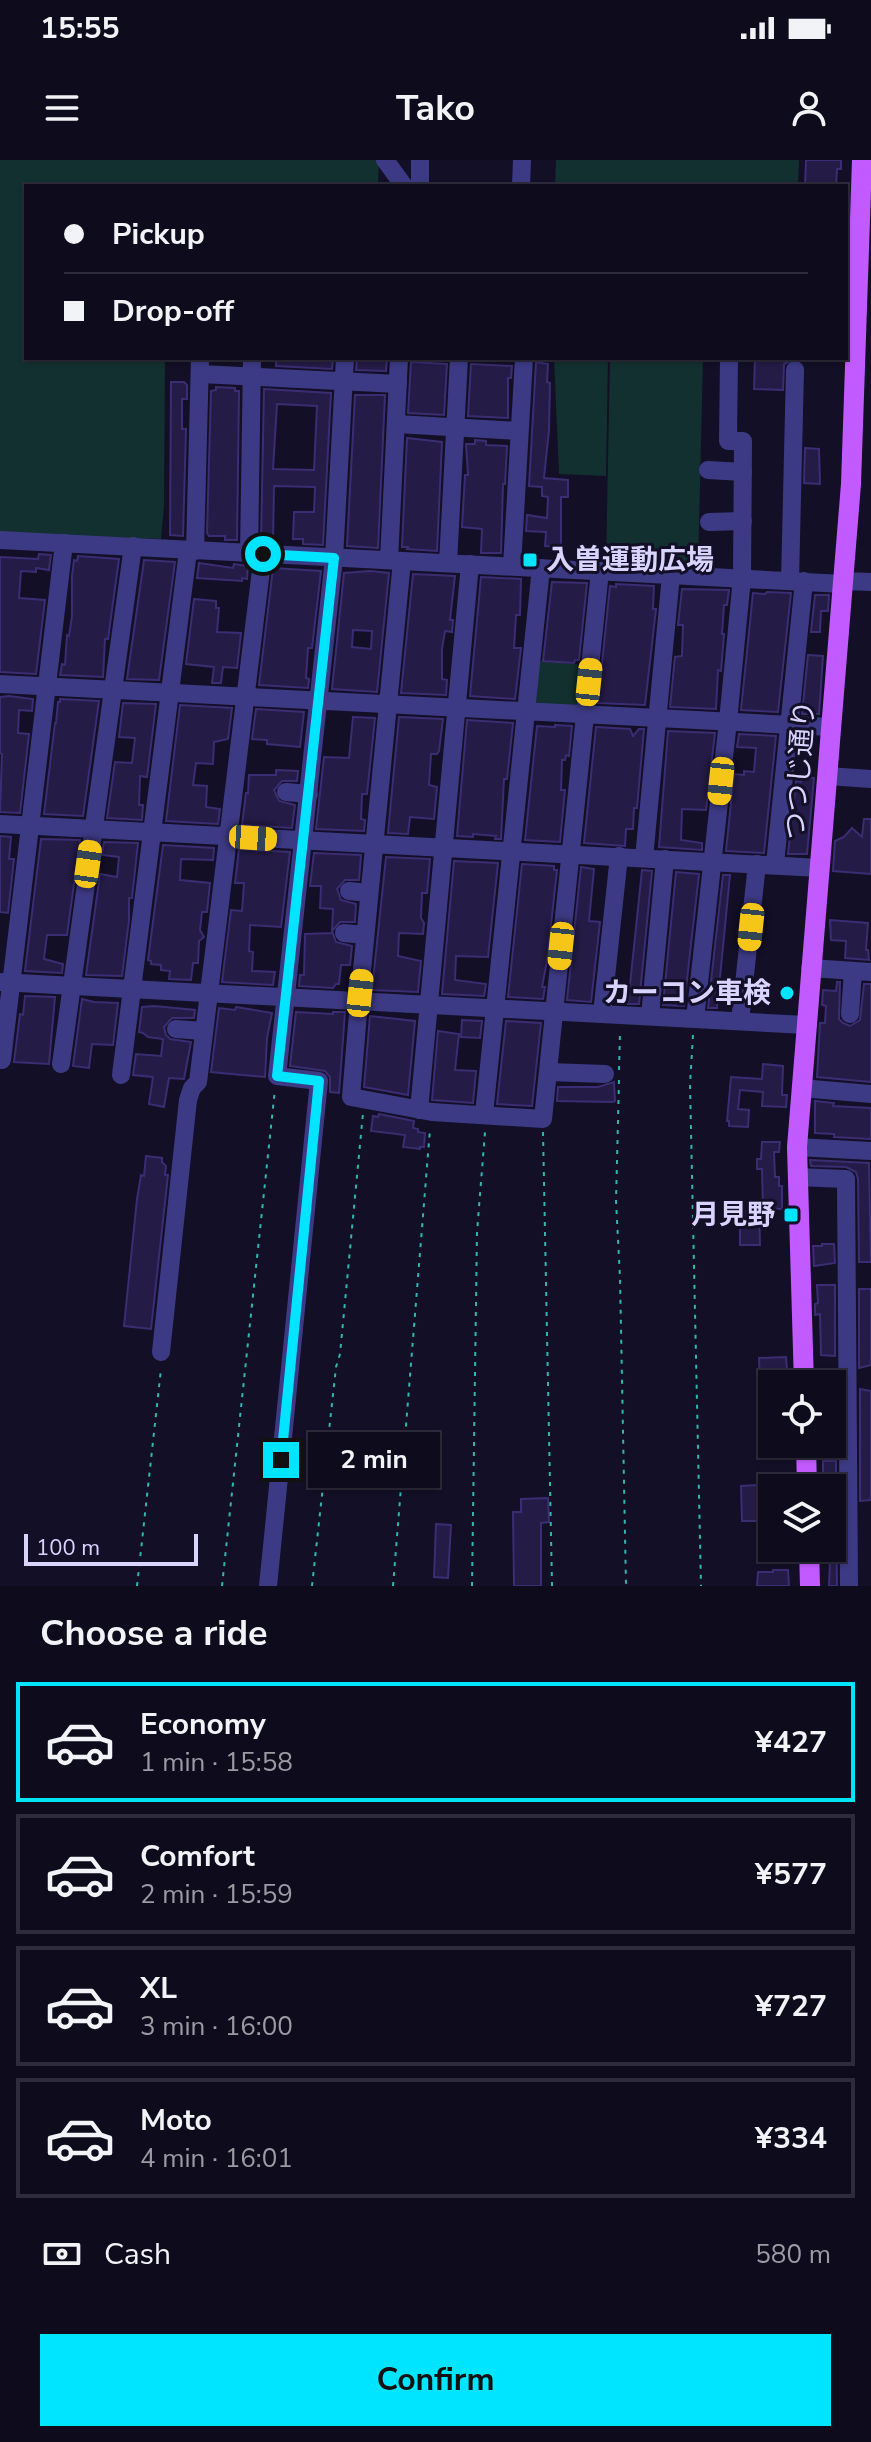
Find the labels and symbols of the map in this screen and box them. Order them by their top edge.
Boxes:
route start [245,536,281,572]
place label: 入曽運動広場 [546,541,714,579]
marker: 入曽運動広場 [521,551,539,569]
car [575,657,603,707]
street label: つつじ通り [776,699,824,841]
car [707,756,735,806]
car [228,824,278,852]
car [73,839,103,889]
car [737,902,765,952]
car [547,921,575,971]
car [346,968,374,1018]
place label: カーコン車検 [603,974,771,1012]
marker: カーコン車検 [778,984,796,1002]
place label: 月見野 [691,1196,775,1234]
marker: 月見野 [782,1206,800,1224]
callout: 2 min [309,1432,441,1488]
route end [263,1442,299,1478]
scale bar [24,1530,198,1566]

